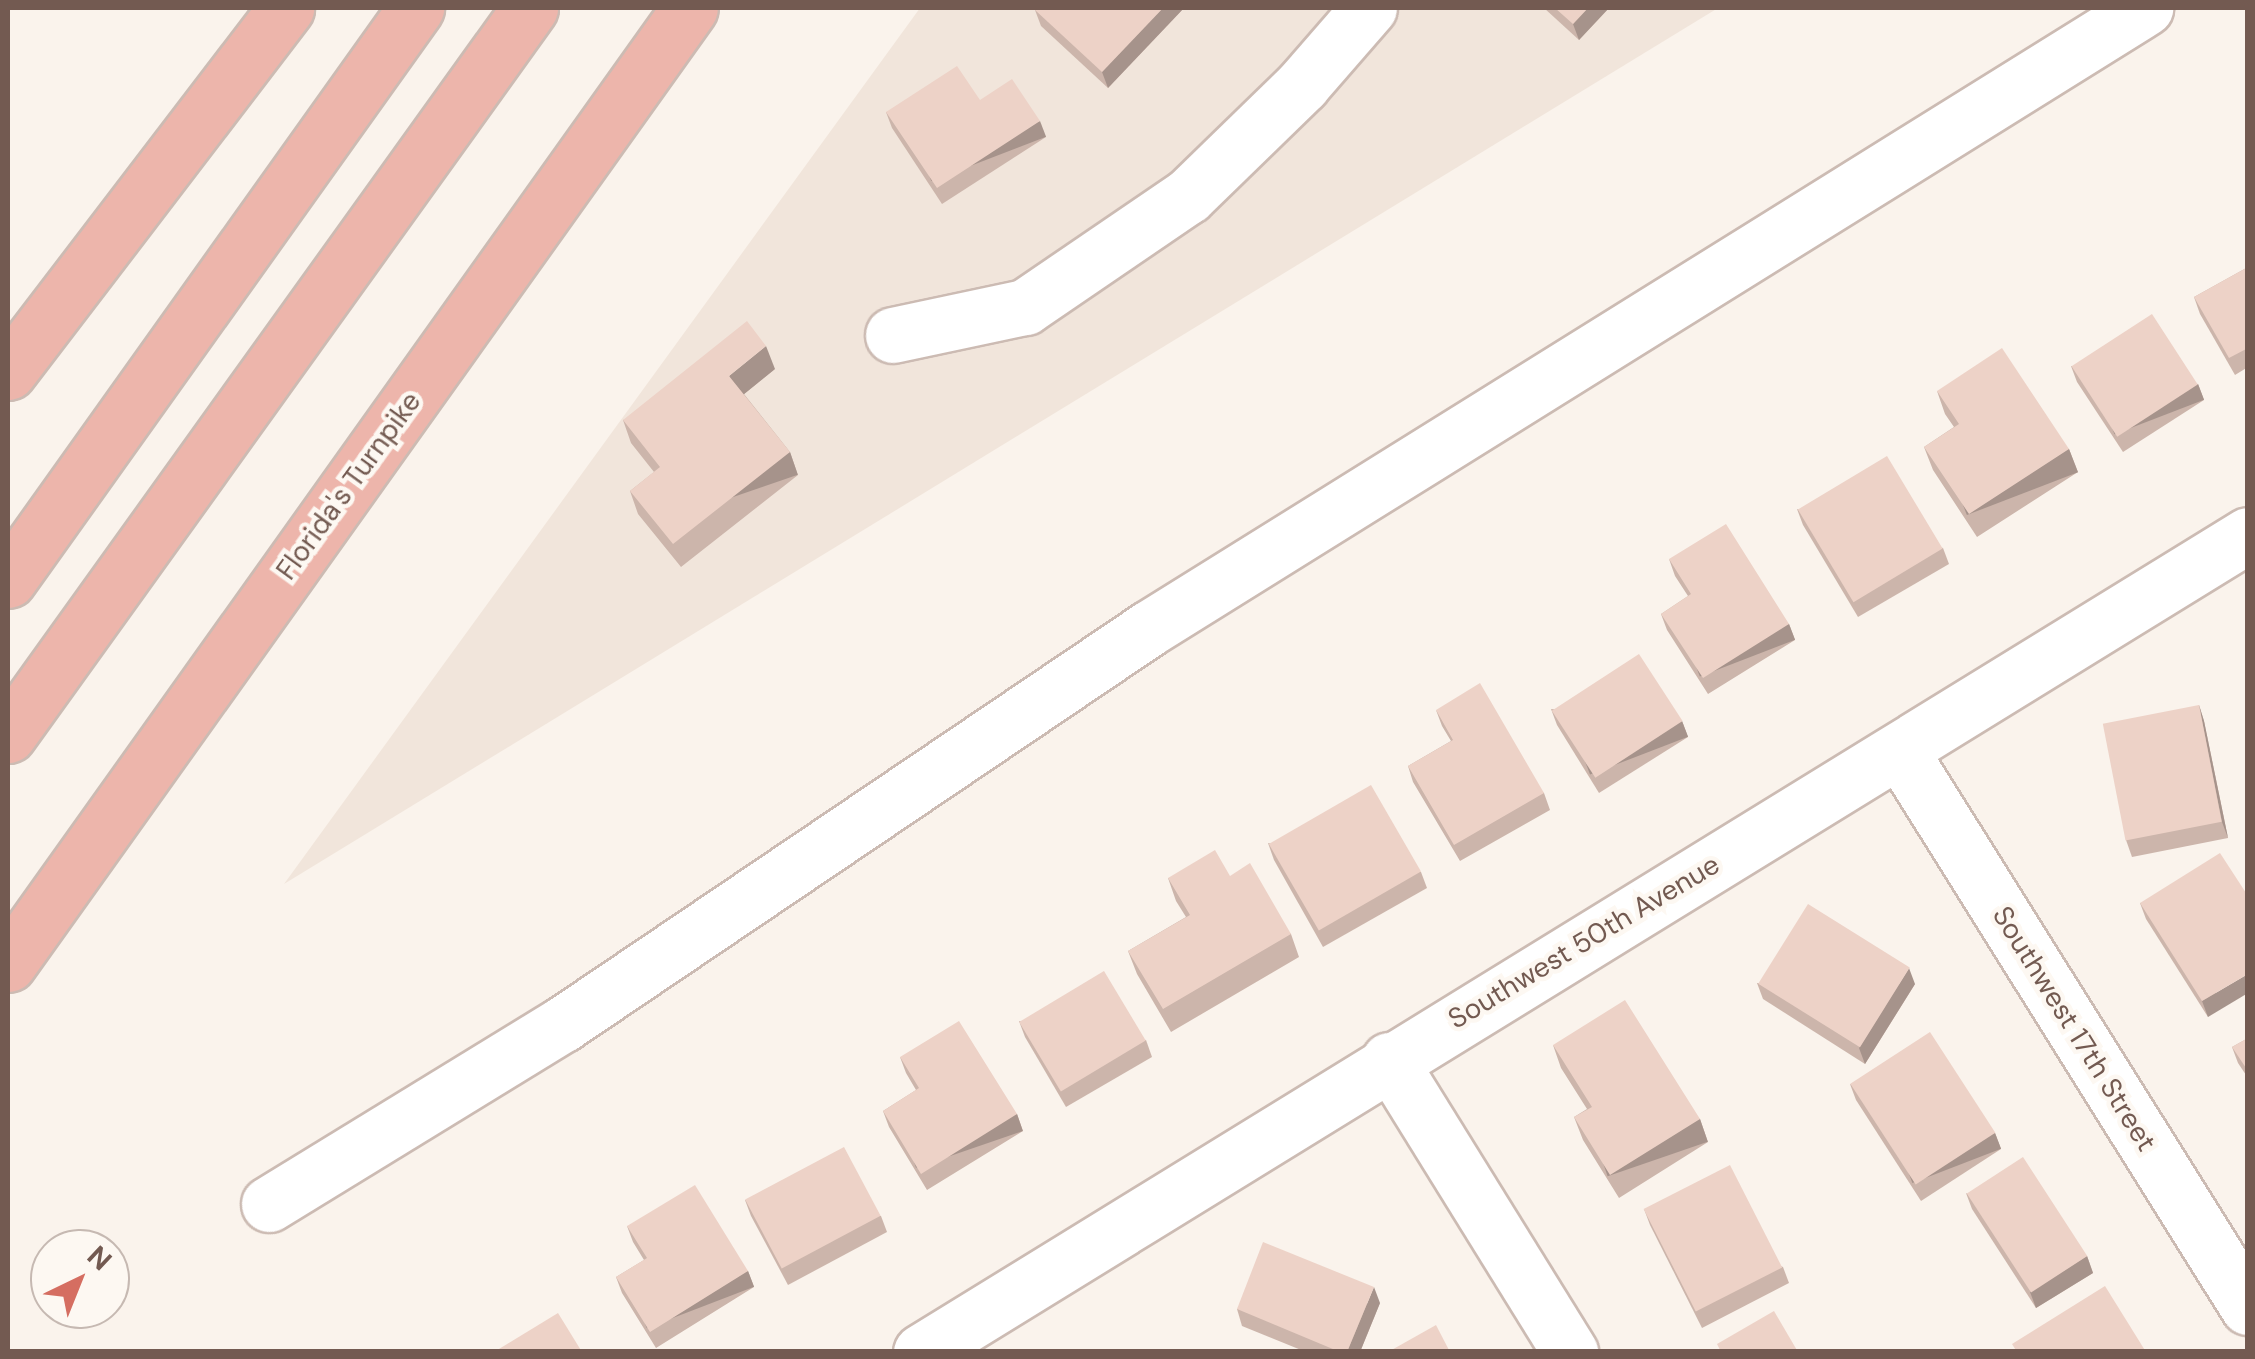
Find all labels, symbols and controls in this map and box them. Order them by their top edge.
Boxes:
street label: Florida's Turnpike [270,386,428,586]
street label: Southwest 50th Avenue [1442,848,1726,1036]
street label: Southwest 17th Street [1985,900,2163,1158]
north arrow [30,1229,130,1329]
text: N [79,1238,120,1279]

